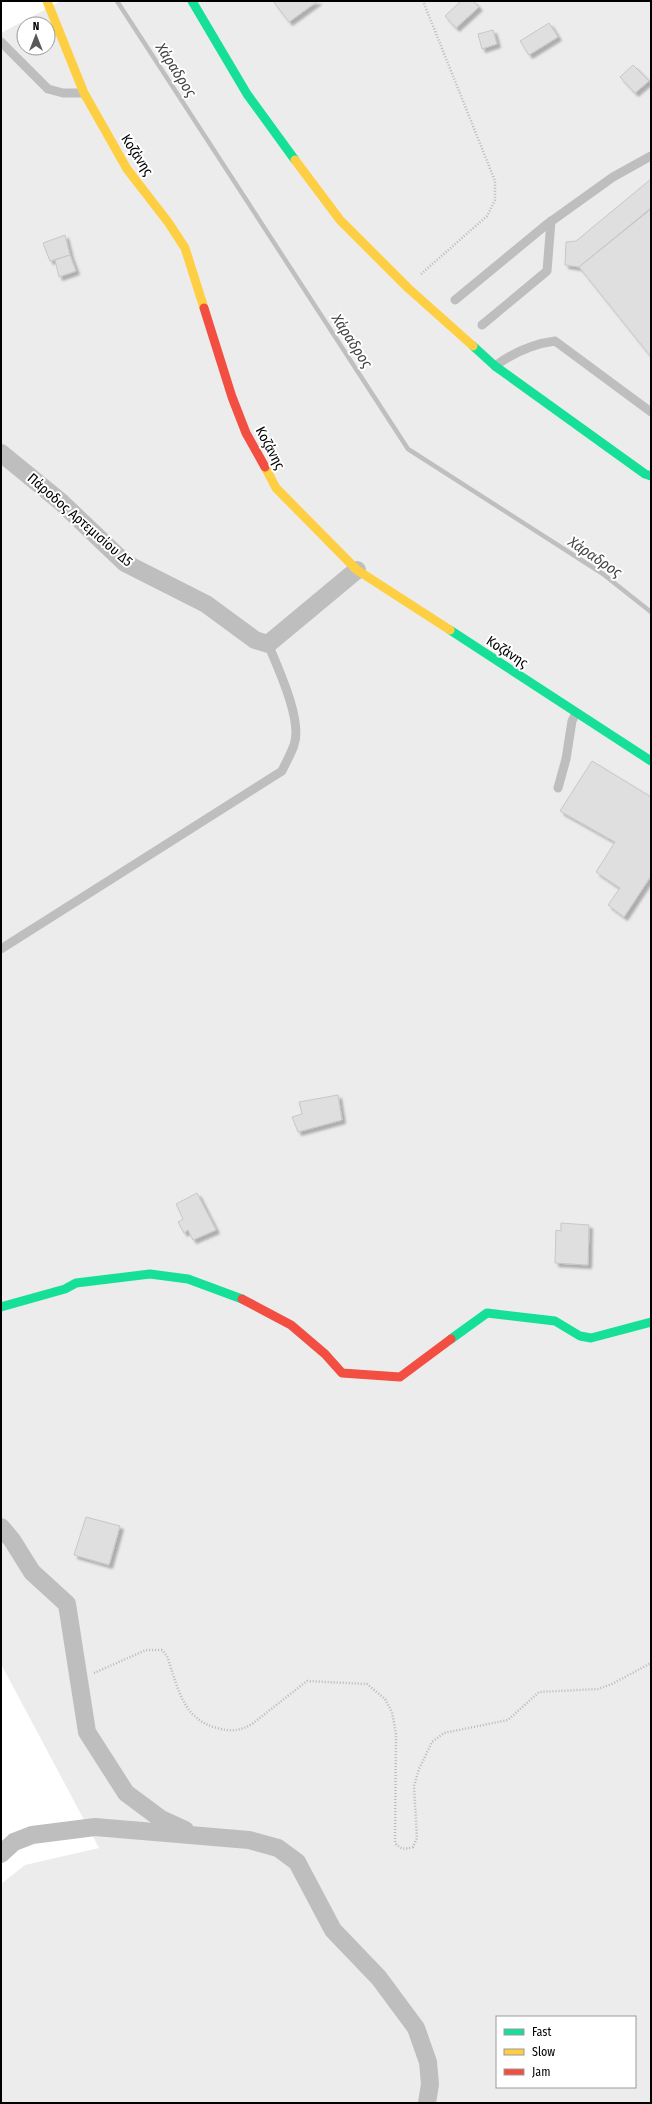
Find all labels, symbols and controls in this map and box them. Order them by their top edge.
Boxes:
north arrow [16,16,56,56]
text: N [33,20,39,33]
water label: Χάραδρος [151,39,200,101]
street label: Κοζάνης [117,131,157,179]
water label: Χάραδρος [327,310,376,372]
street label: Κοζάνης [252,424,288,472]
street label: Πάροδος Αρτεμισίου Δ5 [24,470,136,570]
water label: Χάραδρος [564,532,626,582]
street label: Κοζάνης [483,632,531,672]
legend [496,2016,636,2088]
text: Fast [532,2025,551,2039]
text: Slow [532,2045,555,2059]
text: Jam [532,2065,550,2079]

